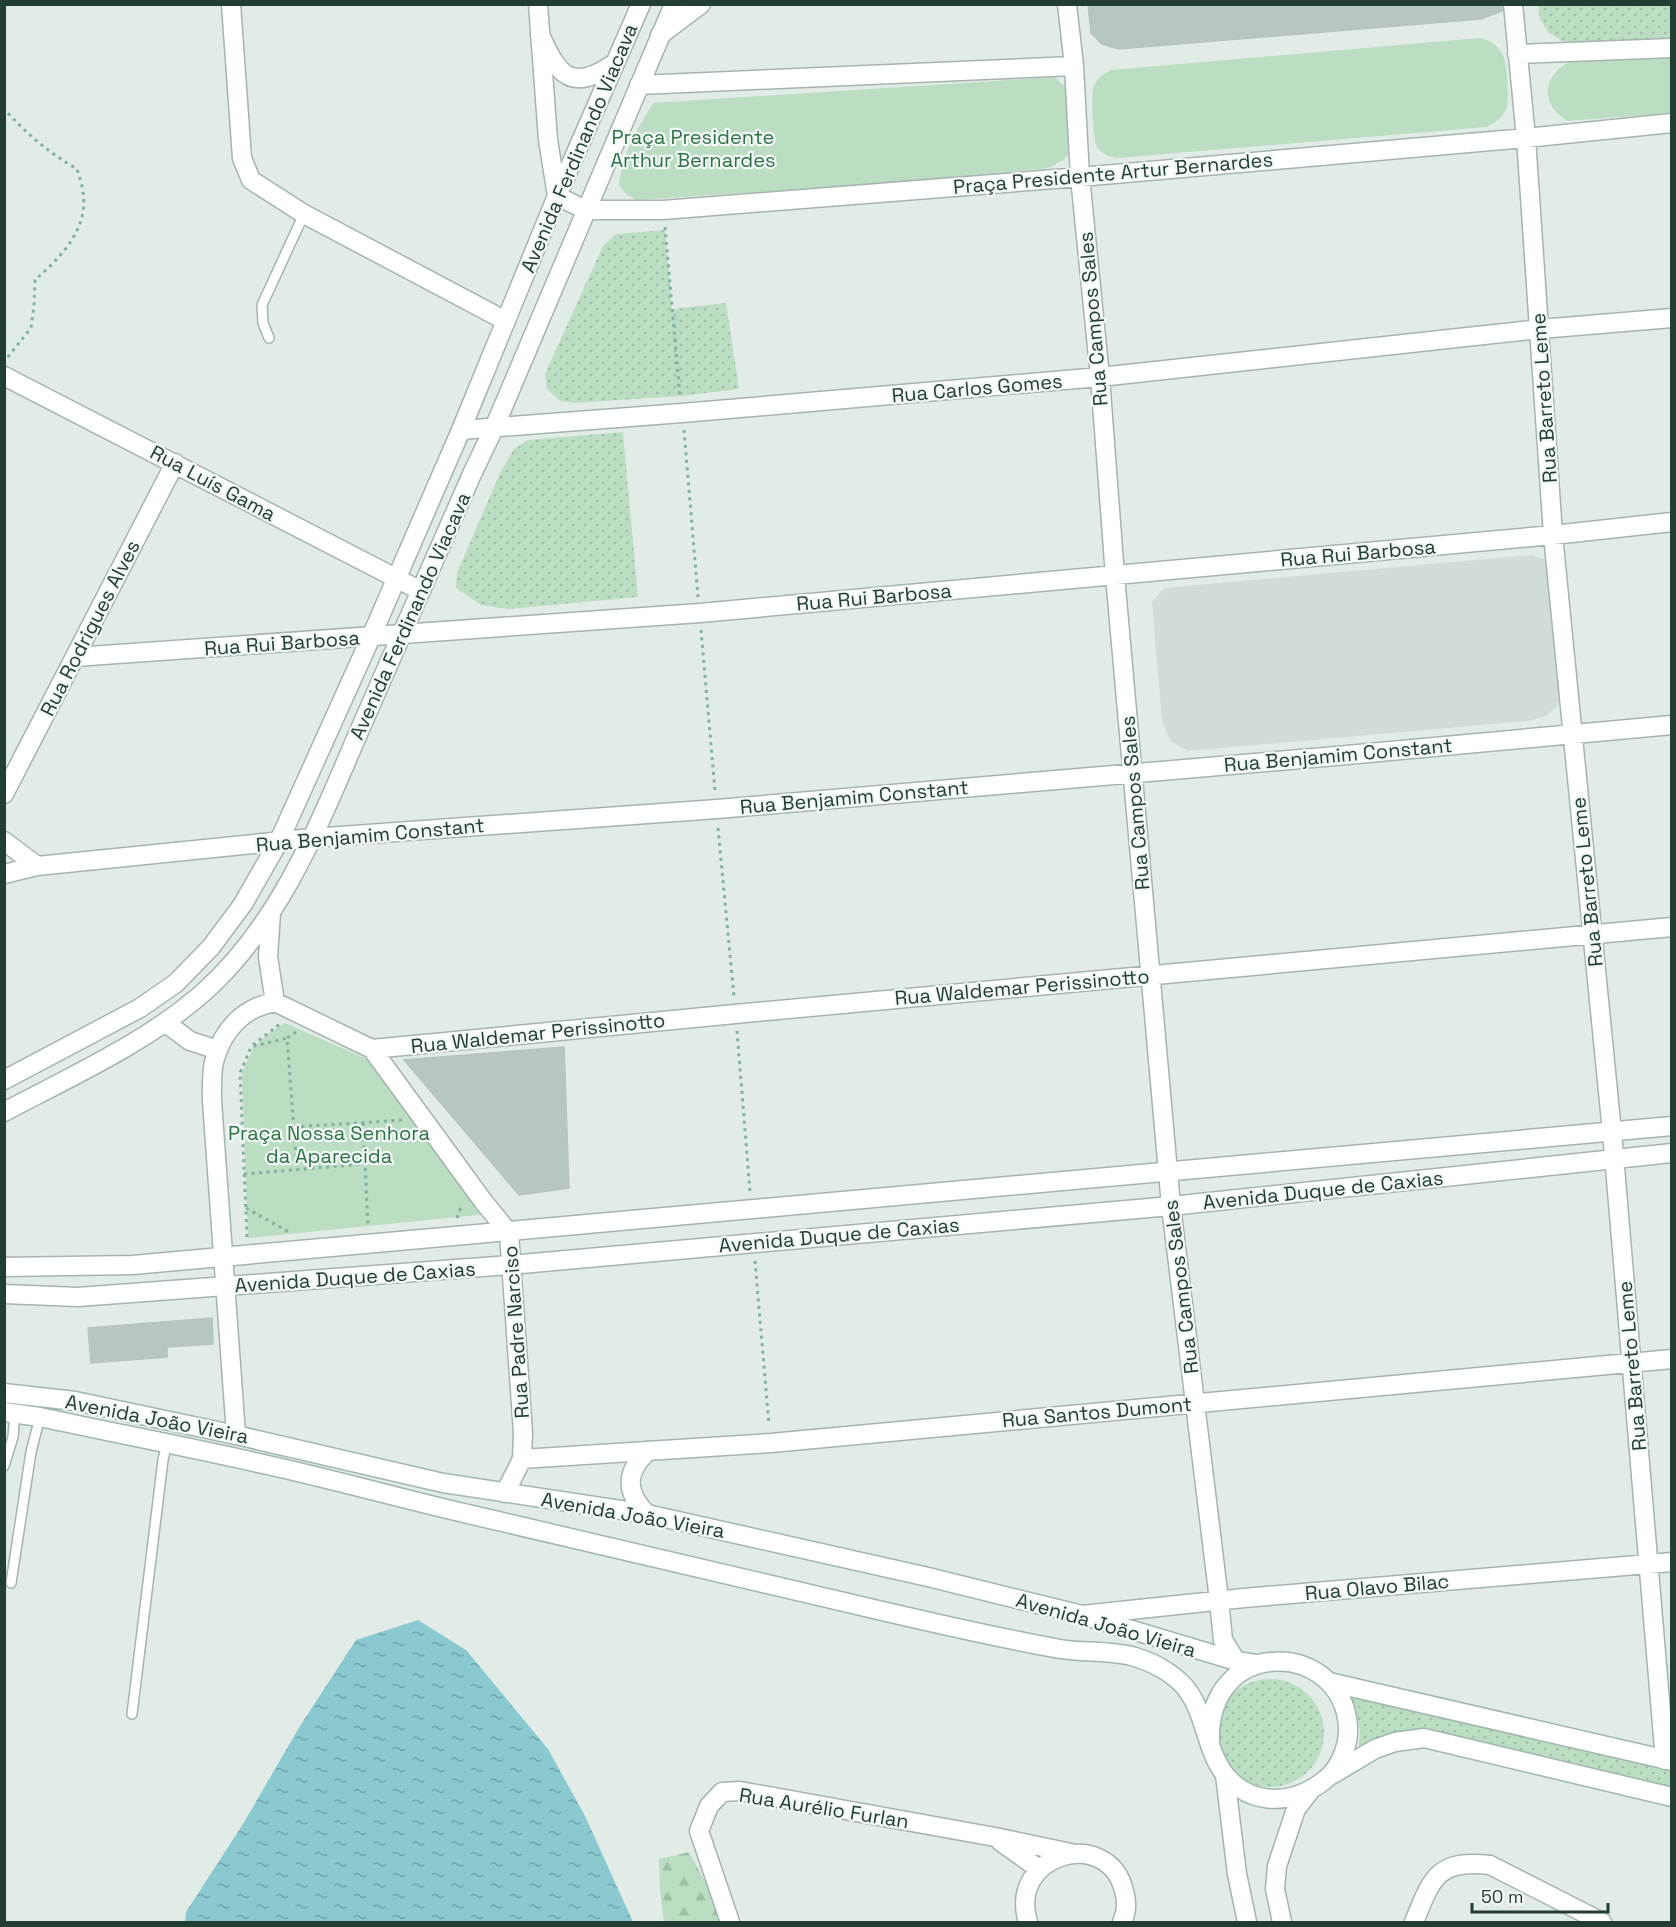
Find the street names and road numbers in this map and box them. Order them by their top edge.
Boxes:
street label: Avenida Ferdinando Viacava [515,20,643,276]
street label: Praça Presidente Artur Bernardes [952,146,1274,200]
street label: Rua Campos Sales [1072,231,1114,407]
street label: Rua Barreto Leme [1525,312,1563,484]
street label: Rua Carlos Gomes [890,368,1064,408]
street label: Rua Luís Gama [146,439,280,527]
street label: Avenida Ferdinando Viacava [344,488,476,744]
street label: Rua Rui Barbosa [1279,533,1437,573]
street label: Rua Rodrigues Alves [34,535,146,721]
street label: Rua Rui Barbosa [795,577,953,617]
street label: Rua Rui Barbosa [203,625,361,661]
street label: Rua Campos Sales [1114,715,1156,891]
street label: Rua Benjamim Constant [1223,732,1453,778]
street label: Rua Benjamim Constant [739,774,969,820]
street label: Rua Barreto Leme [1565,796,1609,968]
street label: Rua Benjamim Constant [255,812,485,858]
street label: Rua Waldemar Perissinotto [893,963,1151,1011]
street label: Rua Waldemar Perissinotto [409,1007,667,1059]
street label: Avenida Duque de Caxias [1201,1164,1445,1216]
street label: Rua Campos Sales [1157,1199,1205,1375]
street label: Avenida Duque de Caxias [717,1212,961,1258]
street label: Rua Padre Narciso [497,1245,535,1419]
street label: Avenida Duque de Caxias [234,1256,476,1298]
street label: Rua Barreto Leme [1612,1280,1652,1452]
street label: Avenida João Vieira [63,1388,251,1450]
street label: Rua Santos Dumont [1001,1391,1193,1433]
street label: Avenida João Vieira [539,1486,727,1544]
street label: Rua Olavo Bilac [1304,1568,1450,1606]
street label: Avenida João Vieira [1013,1587,1199,1663]
street label: Rua Aurélio Furlan [737,1782,911,1834]

